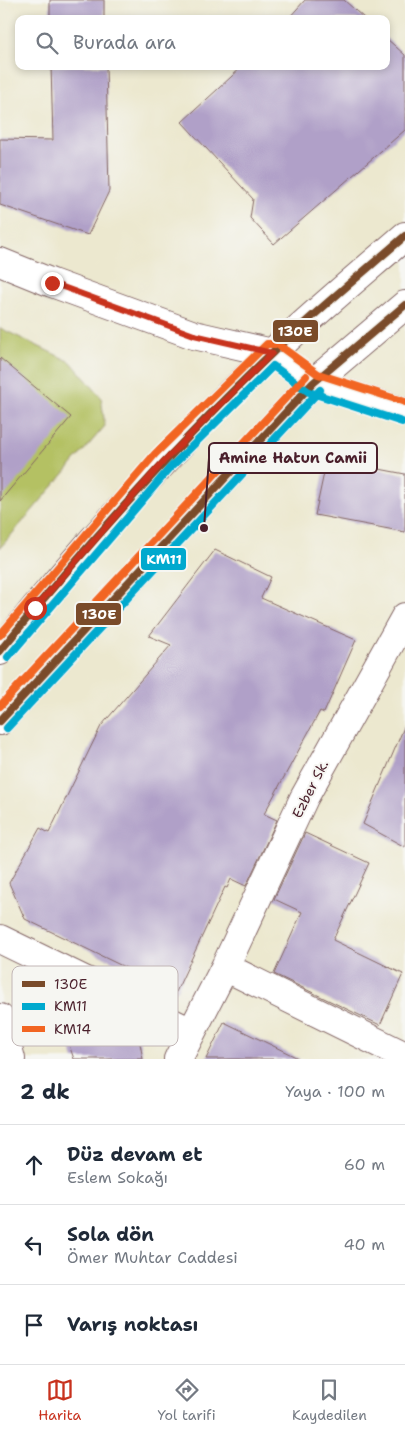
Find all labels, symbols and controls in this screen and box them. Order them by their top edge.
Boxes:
search box [15,15,390,70]
icon: search [33,29,61,57]
text: Burada ara [73,30,176,55]
route end [41,272,64,295]
line badge: 130E [272,319,319,343]
text: 130E [278,322,312,340]
callout: Amine Hatun Camii [209,443,377,473]
text: Amine Hatun Camii [219,448,367,468]
line badge: KM11 [140,547,187,571]
text: KM11 [146,550,182,568]
route start [24,597,47,620]
line badge: 130E [75,602,122,626]
text: 130E [82,605,116,623]
street label: Ezber Sk. [288,757,332,821]
legend [12,966,178,1046]
text: 130E [54,975,88,993]
text: KM11 [54,997,87,1015]
text: KM14 [54,1020,91,1038]
text: 2 dk [20,1078,70,1106]
text: Yaya · 100 m [285,1081,385,1102]
text: Düz devam et [67,1142,203,1167]
icon: ahead [20,1151,48,1179]
text: 60 m [344,1154,385,1175]
text: Eslem Sokağı [67,1167,168,1188]
text: Sola dön [67,1222,154,1247]
icon: left [20,1231,48,1259]
text: 40 m [343,1234,385,1255]
text: Ömer Muhtar Caddesi [67,1247,238,1268]
icon: arrive [20,1311,48,1339]
text: Varış noktası [67,1312,198,1337]
tab: Harita [38,1376,81,1424]
tab: Yol tarifi [158,1376,216,1424]
tab: Kaydedilen [292,1376,367,1424]

